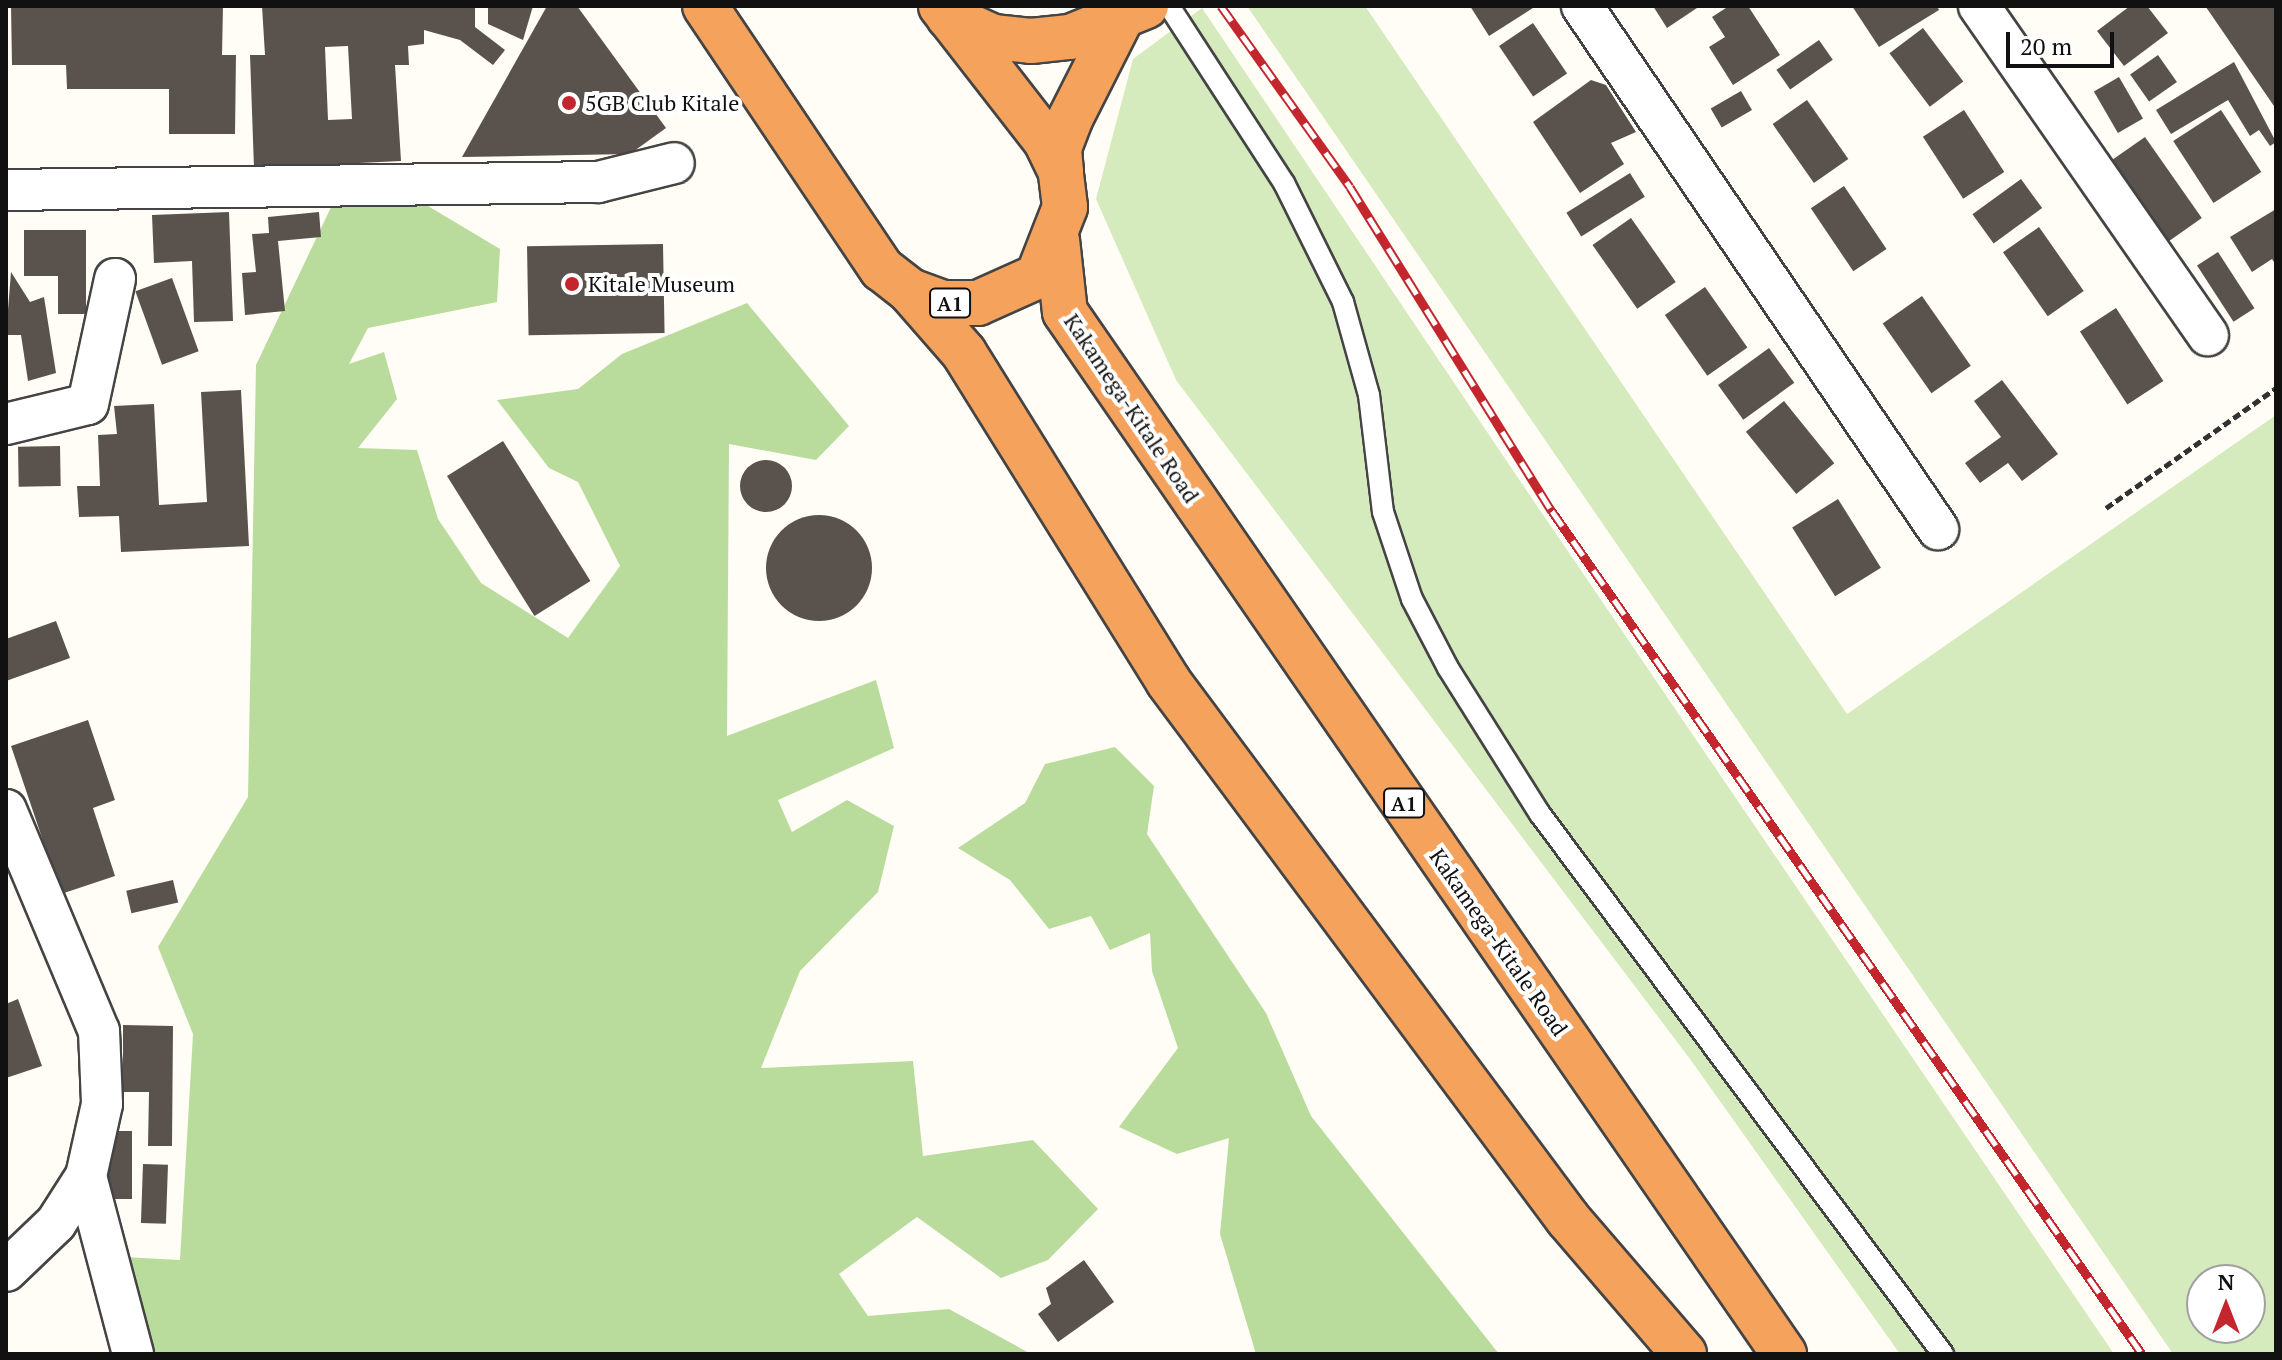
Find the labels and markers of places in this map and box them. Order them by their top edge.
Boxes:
place label: 5GB Club Kitale [585,90,739,116]
marker: 5GB Club Kitale [560,94,578,112]
place label: Kitale Museum [588,271,735,297]
marker: Kitale Museum [563,275,581,293]

